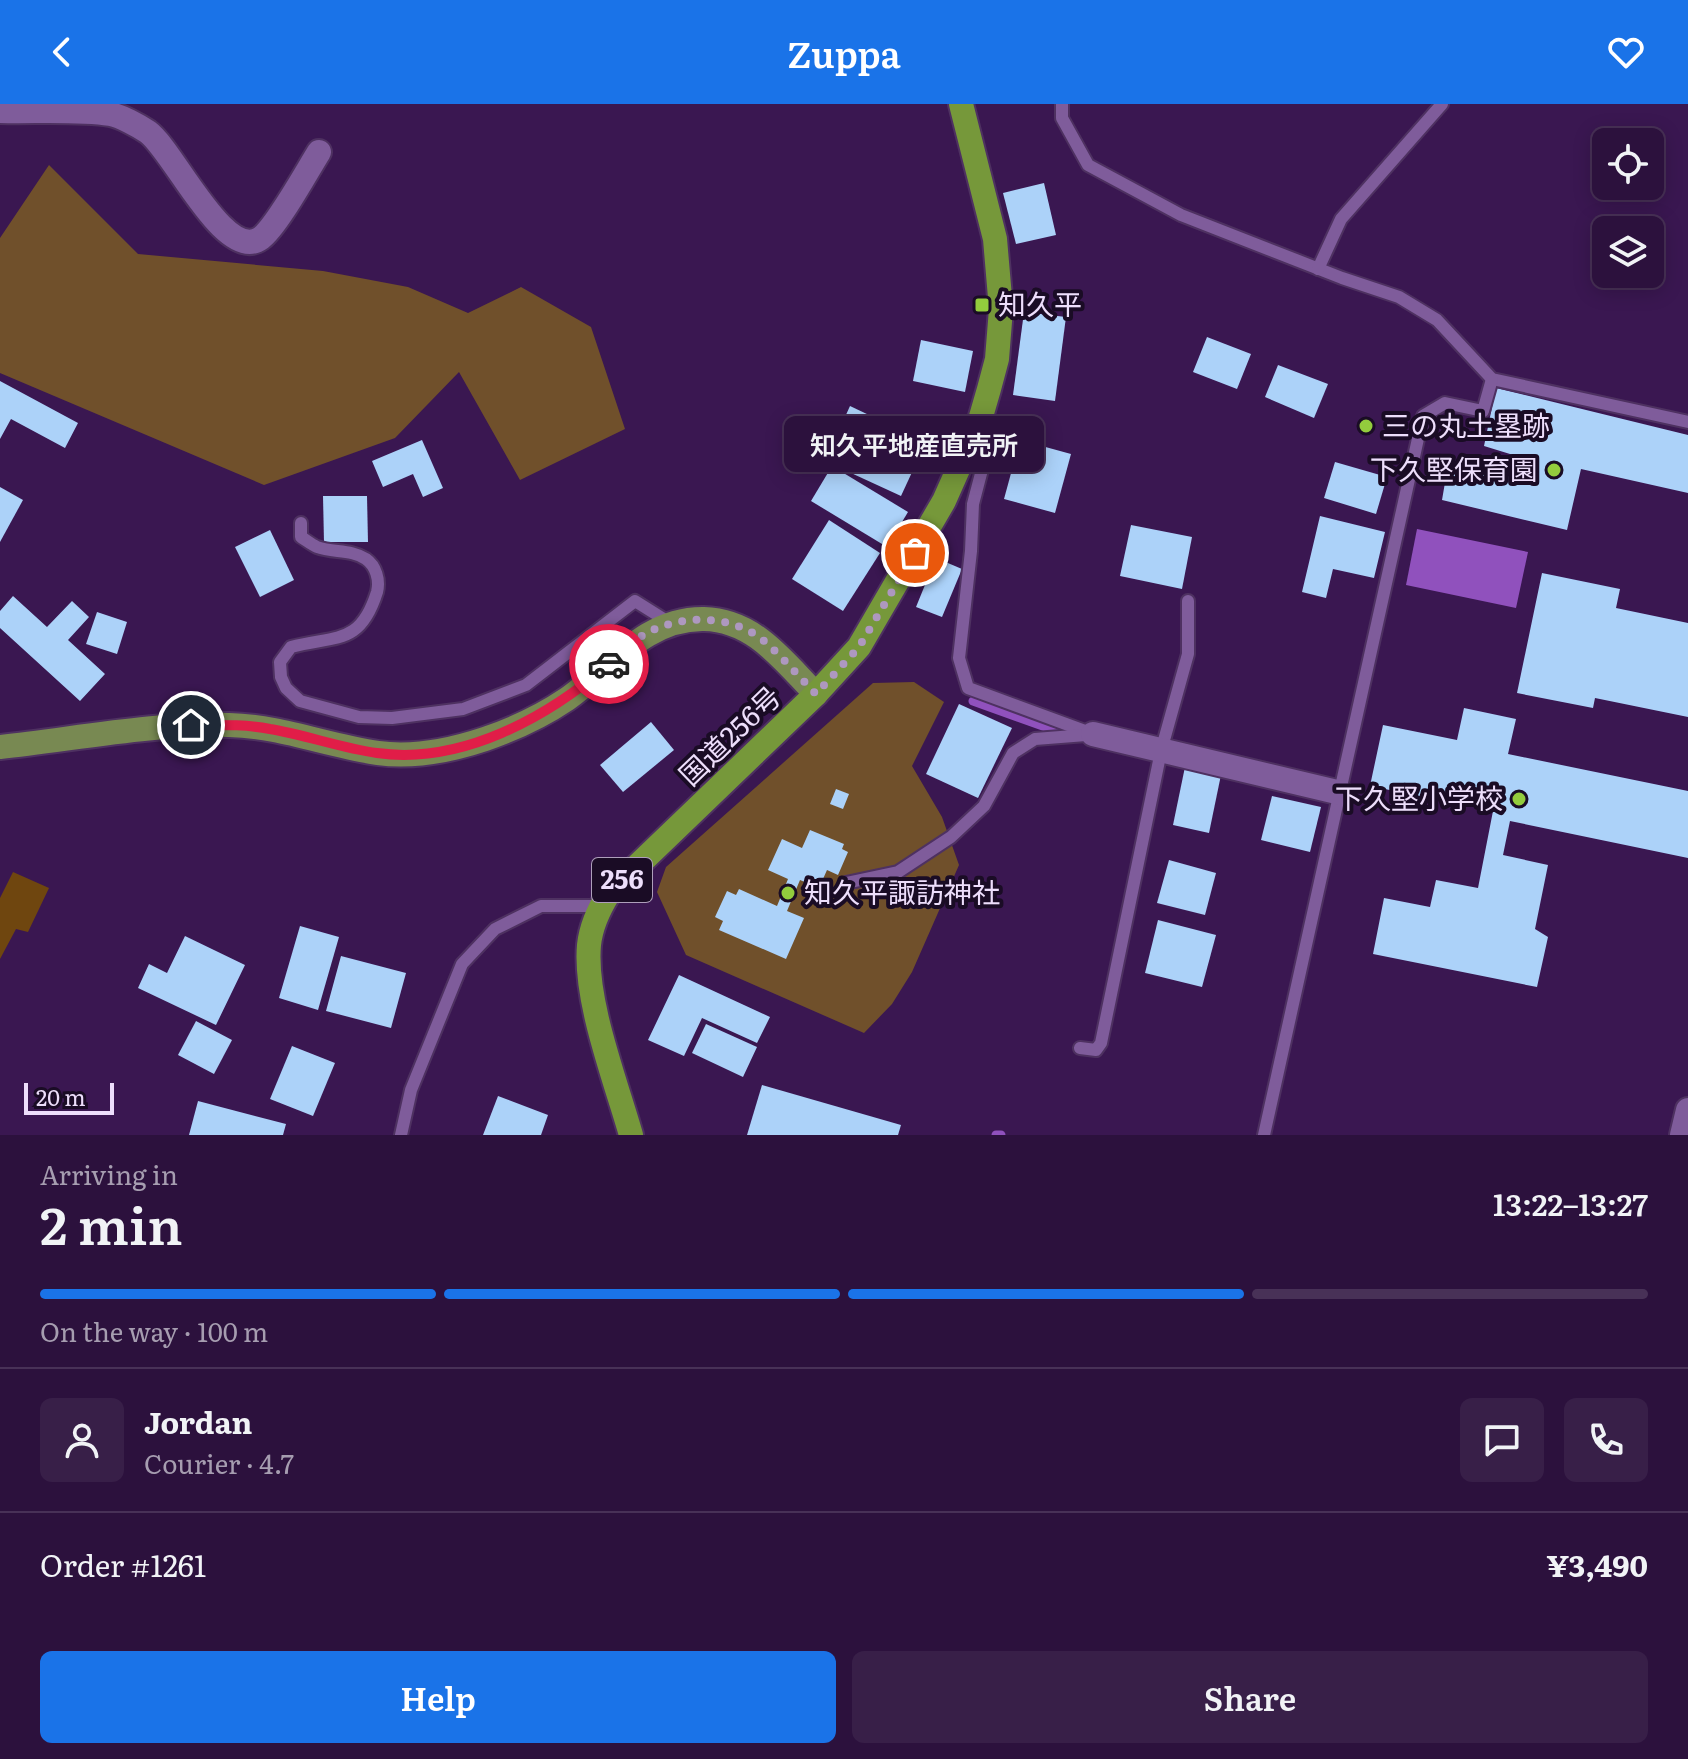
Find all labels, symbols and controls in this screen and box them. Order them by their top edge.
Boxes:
text: Zuppa [787,26,901,79]
icon: back [40,30,84,74]
icon: heart [1604,30,1648,74]
map controls [1592,128,1664,288]
button: locate [1592,128,1664,200]
button: layers [1592,216,1664,288]
place label: 知久平 [998,282,1082,324]
marker: 知久平 [973,296,991,314]
place label: 三の丸土塁跡 [1382,403,1550,445]
callout: 知久平地産直売所 [785,417,1045,473]
marker: 三の丸土塁跡 [1357,417,1375,435]
text: 知久平地産直売所 [810,424,1018,463]
place label: 下久堅保育園 [1370,447,1538,489]
marker: 下久堅保育園 [1545,461,1563,479]
pin [881,519,949,587]
icon: bag [893,531,937,575]
courier [569,624,649,704]
icon: car [587,642,631,686]
street label: 国道256号 [668,675,789,794]
pin [157,691,225,759]
icon: home [169,703,213,747]
place label: 下久堅小学校 [1335,776,1503,818]
marker: 下久堅小学校 [1510,790,1528,808]
road number: 256 [592,858,652,902]
place label: 知久平諏訪神社 [804,870,1000,912]
marker: 知久平諏訪神社 [779,884,797,902]
scale bar [24,1079,114,1115]
text: 20 m [36,1080,86,1113]
text: Arriving in [40,1154,178,1193]
text: 13:22–13:27 [1493,1181,1648,1225]
text: 2 min [40,1184,183,1261]
text: On the way · 100 m [40,1311,268,1350]
button: person [40,1398,124,1482]
button: chat [1460,1398,1544,1482]
button: phone [1564,1398,1648,1482]
text: Jordan [144,1399,252,1443]
text: Courier · 4.7 [144,1443,294,1482]
text: Order #1261 [40,1542,206,1586]
text: ¥3,490 [1546,1542,1648,1586]
button: Help [40,1651,836,1743]
button: Share [852,1651,1648,1743]

